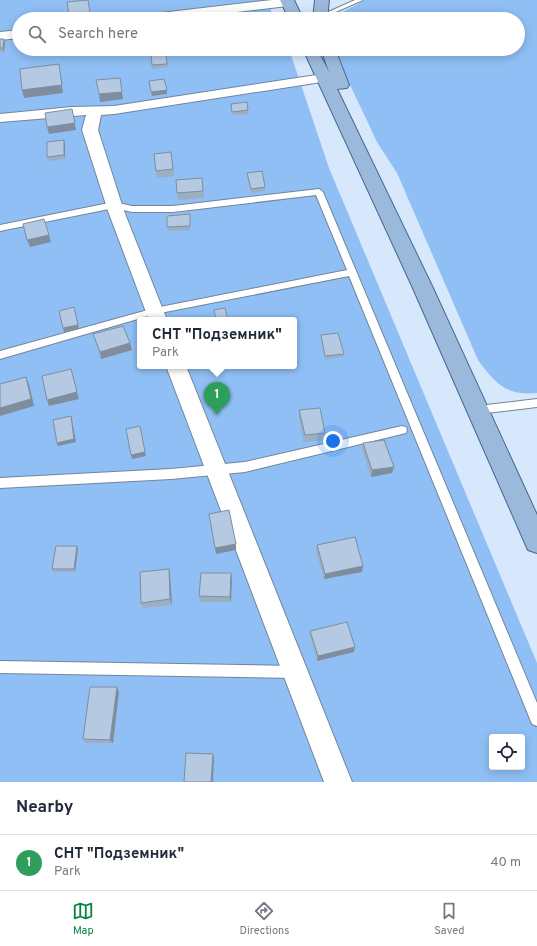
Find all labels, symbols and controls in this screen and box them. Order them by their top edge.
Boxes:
search box [12,12,525,56]
icon: search [26,23,48,45]
text: Search here [58,25,138,44]
popup [137,317,297,369]
text: СНТ "Подземник" [152,326,282,345]
text: Park [152,345,179,361]
pin: 1 [204,382,230,415]
your location [323,431,343,451]
map controls [489,734,525,770]
button: locate [489,734,525,770]
text: Nearby [16,797,73,819]
text: СНТ "Подземник" [54,845,184,864]
text: 1 [26,855,32,871]
text: 40 m [491,855,521,871]
text: Park [54,864,81,880]
tab: Map [72,900,94,938]
tab: Directions [239,900,289,938]
tab: Saved [434,900,465,938]

